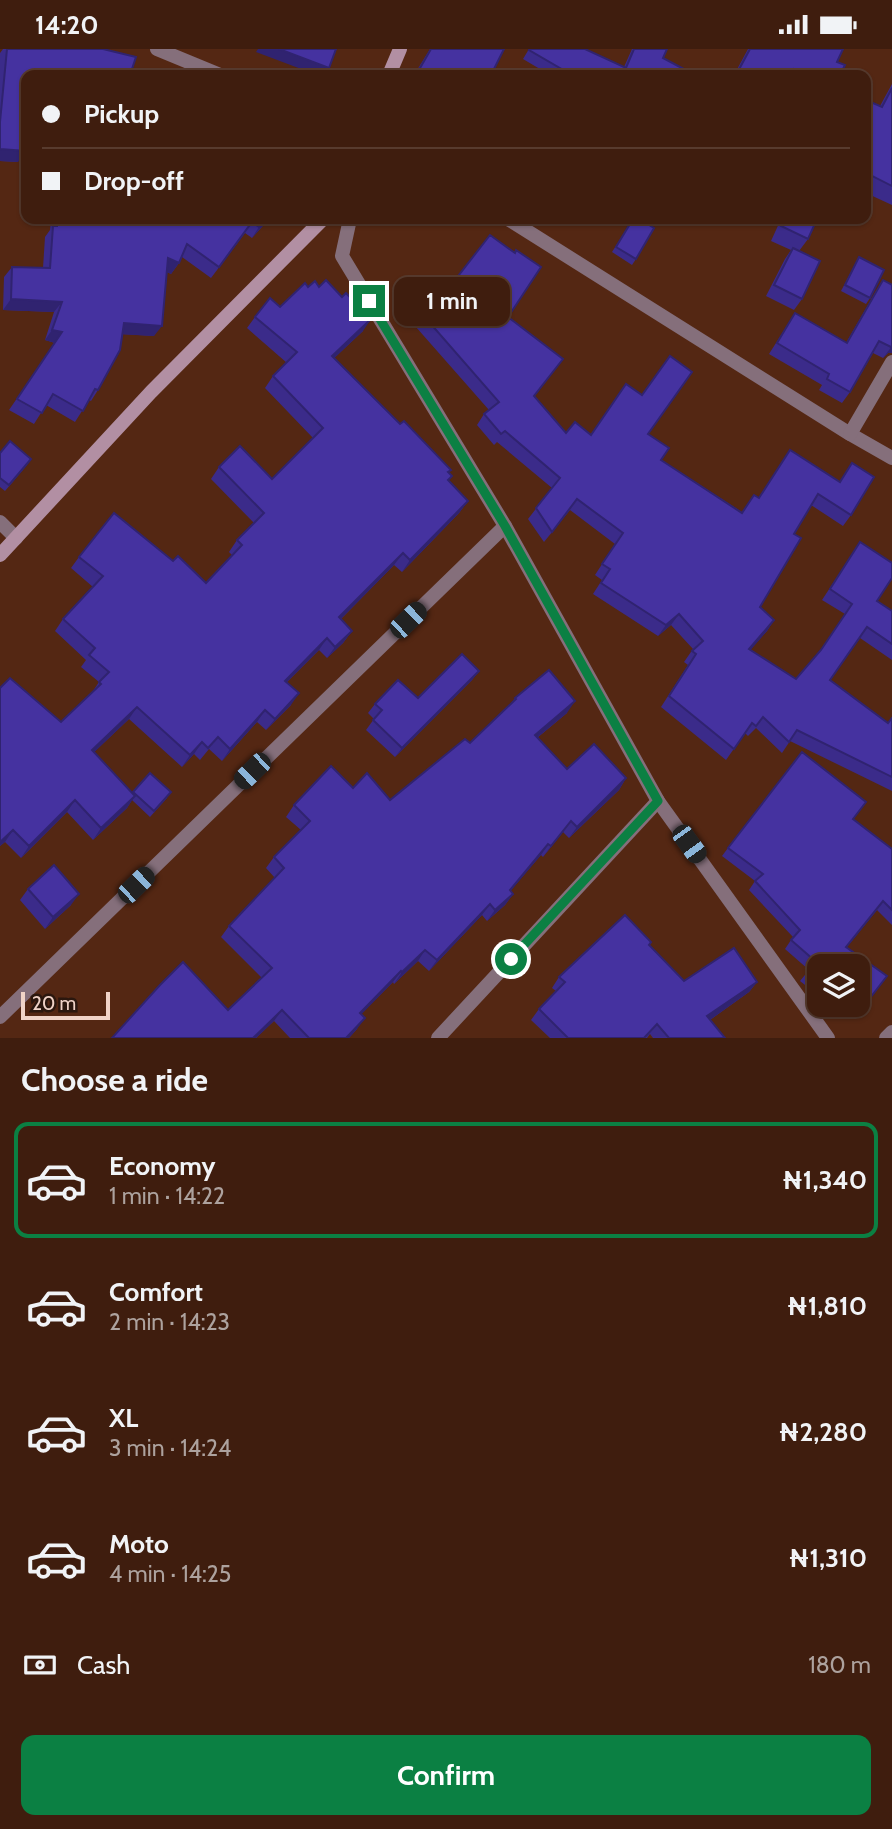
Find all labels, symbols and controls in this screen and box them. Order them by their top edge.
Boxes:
text: 14:20 [35,9,99,41]
text: Pickup [84,98,159,130]
text: Drop-off [84,165,184,197]
callout: 1 min [394,277,509,325]
route end [353,285,385,317]
text: 1 min [426,287,478,315]
car [386,598,431,642]
car [230,749,275,793]
car [669,821,710,867]
car [114,863,159,907]
route start [495,943,527,975]
map controls [807,954,870,1017]
button: layers [807,954,870,1017]
scale bar [21,989,110,1021]
text: 20 m [32,992,76,1015]
text: Choose a ride [21,1060,208,1099]
icon: car [25,1149,88,1212]
text: Economy [109,1150,215,1182]
text: ₦1,340 [782,1164,867,1196]
text: 1 min · 14:22 [109,1182,225,1210]
icon: car [25,1275,88,1338]
text: Comfort [109,1276,203,1308]
text: ₦1,810 [787,1290,867,1322]
text: 2 min · 14:23 [109,1308,230,1336]
icon: car [25,1401,88,1464]
text: XL [109,1402,138,1434]
text: ₦2,280 [778,1416,867,1448]
text: 3 min · 14:24 [109,1434,231,1462]
icon: car [25,1527,88,1590]
text: Moto [109,1528,169,1560]
text: ₦1,310 [788,1542,867,1574]
text: 4 min · 14:25 [109,1560,231,1588]
icon: cash [21,1646,59,1684]
text: Cash [77,1649,130,1681]
text: 180 m [808,1651,871,1679]
button: Confirm [21,1735,871,1815]

